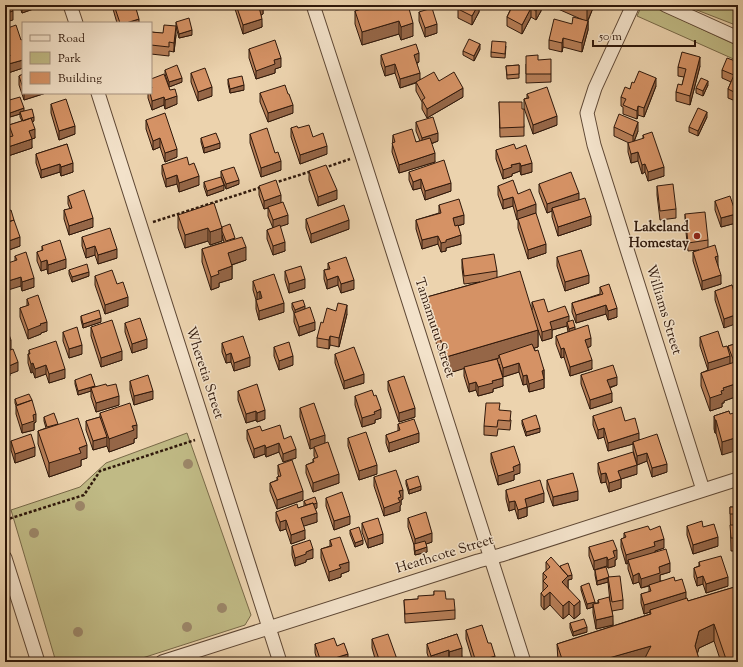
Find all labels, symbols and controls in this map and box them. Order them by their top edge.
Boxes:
legend [22,22,152,94]
scale bar [593,22,695,48]
text: 50 m [598,28,622,46]
text: Road [58,30,85,48]
text: Park [58,50,81,68]
text: Building [58,70,102,88]
place label: Lakeland Homestay [629,218,689,254]
marker: Lakeland Homestay [692,231,702,241]
street label: Williams Street [640,263,686,358]
street label: Tamamutu Street [408,275,460,381]
street label: Wheretia Street [180,324,228,422]
street label: Heathcote Street [394,531,496,579]

